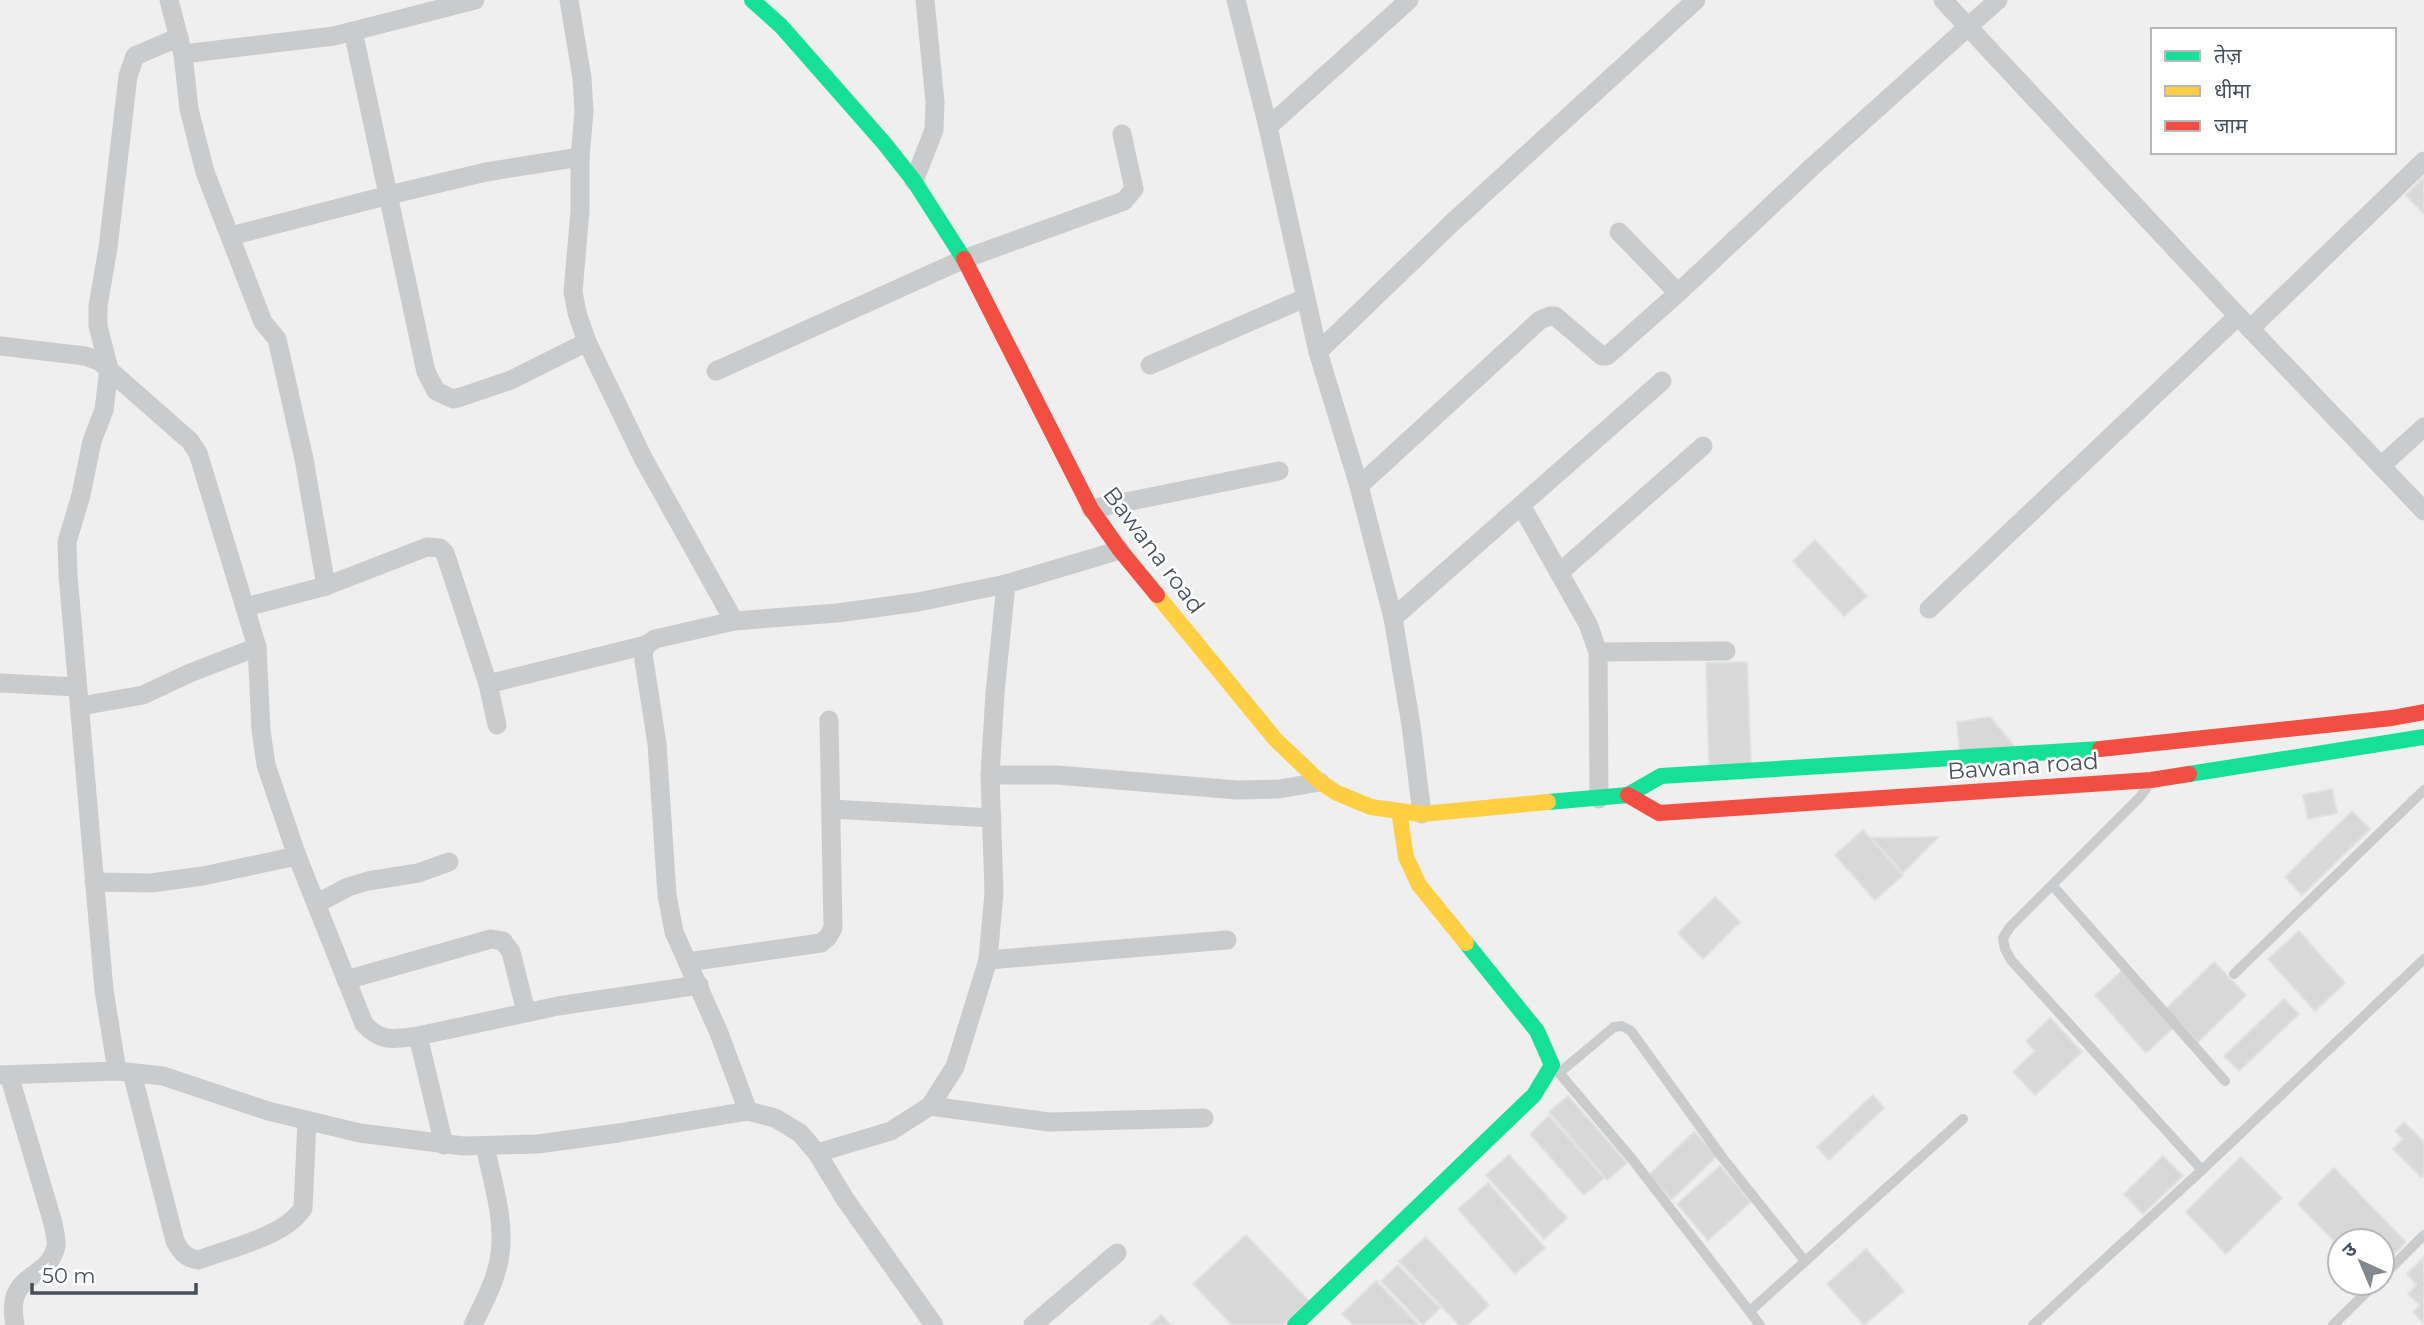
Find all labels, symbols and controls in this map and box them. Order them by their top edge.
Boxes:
legend [2151,28,2396,154]
text: तेज़ [2214,43,2242,68]
text: धीमा [2214,78,2251,103]
text: जाम [2214,113,2248,138]
street label: Bawana road [1097,481,1211,619]
street label: Bawana road [1946,747,2100,785]
north arrow [2326,1227,2396,1297]
text: उ [2338,1237,2362,1262]
scale bar [32,1252,196,1296]
text: 50 m [42,1263,96,1288]

